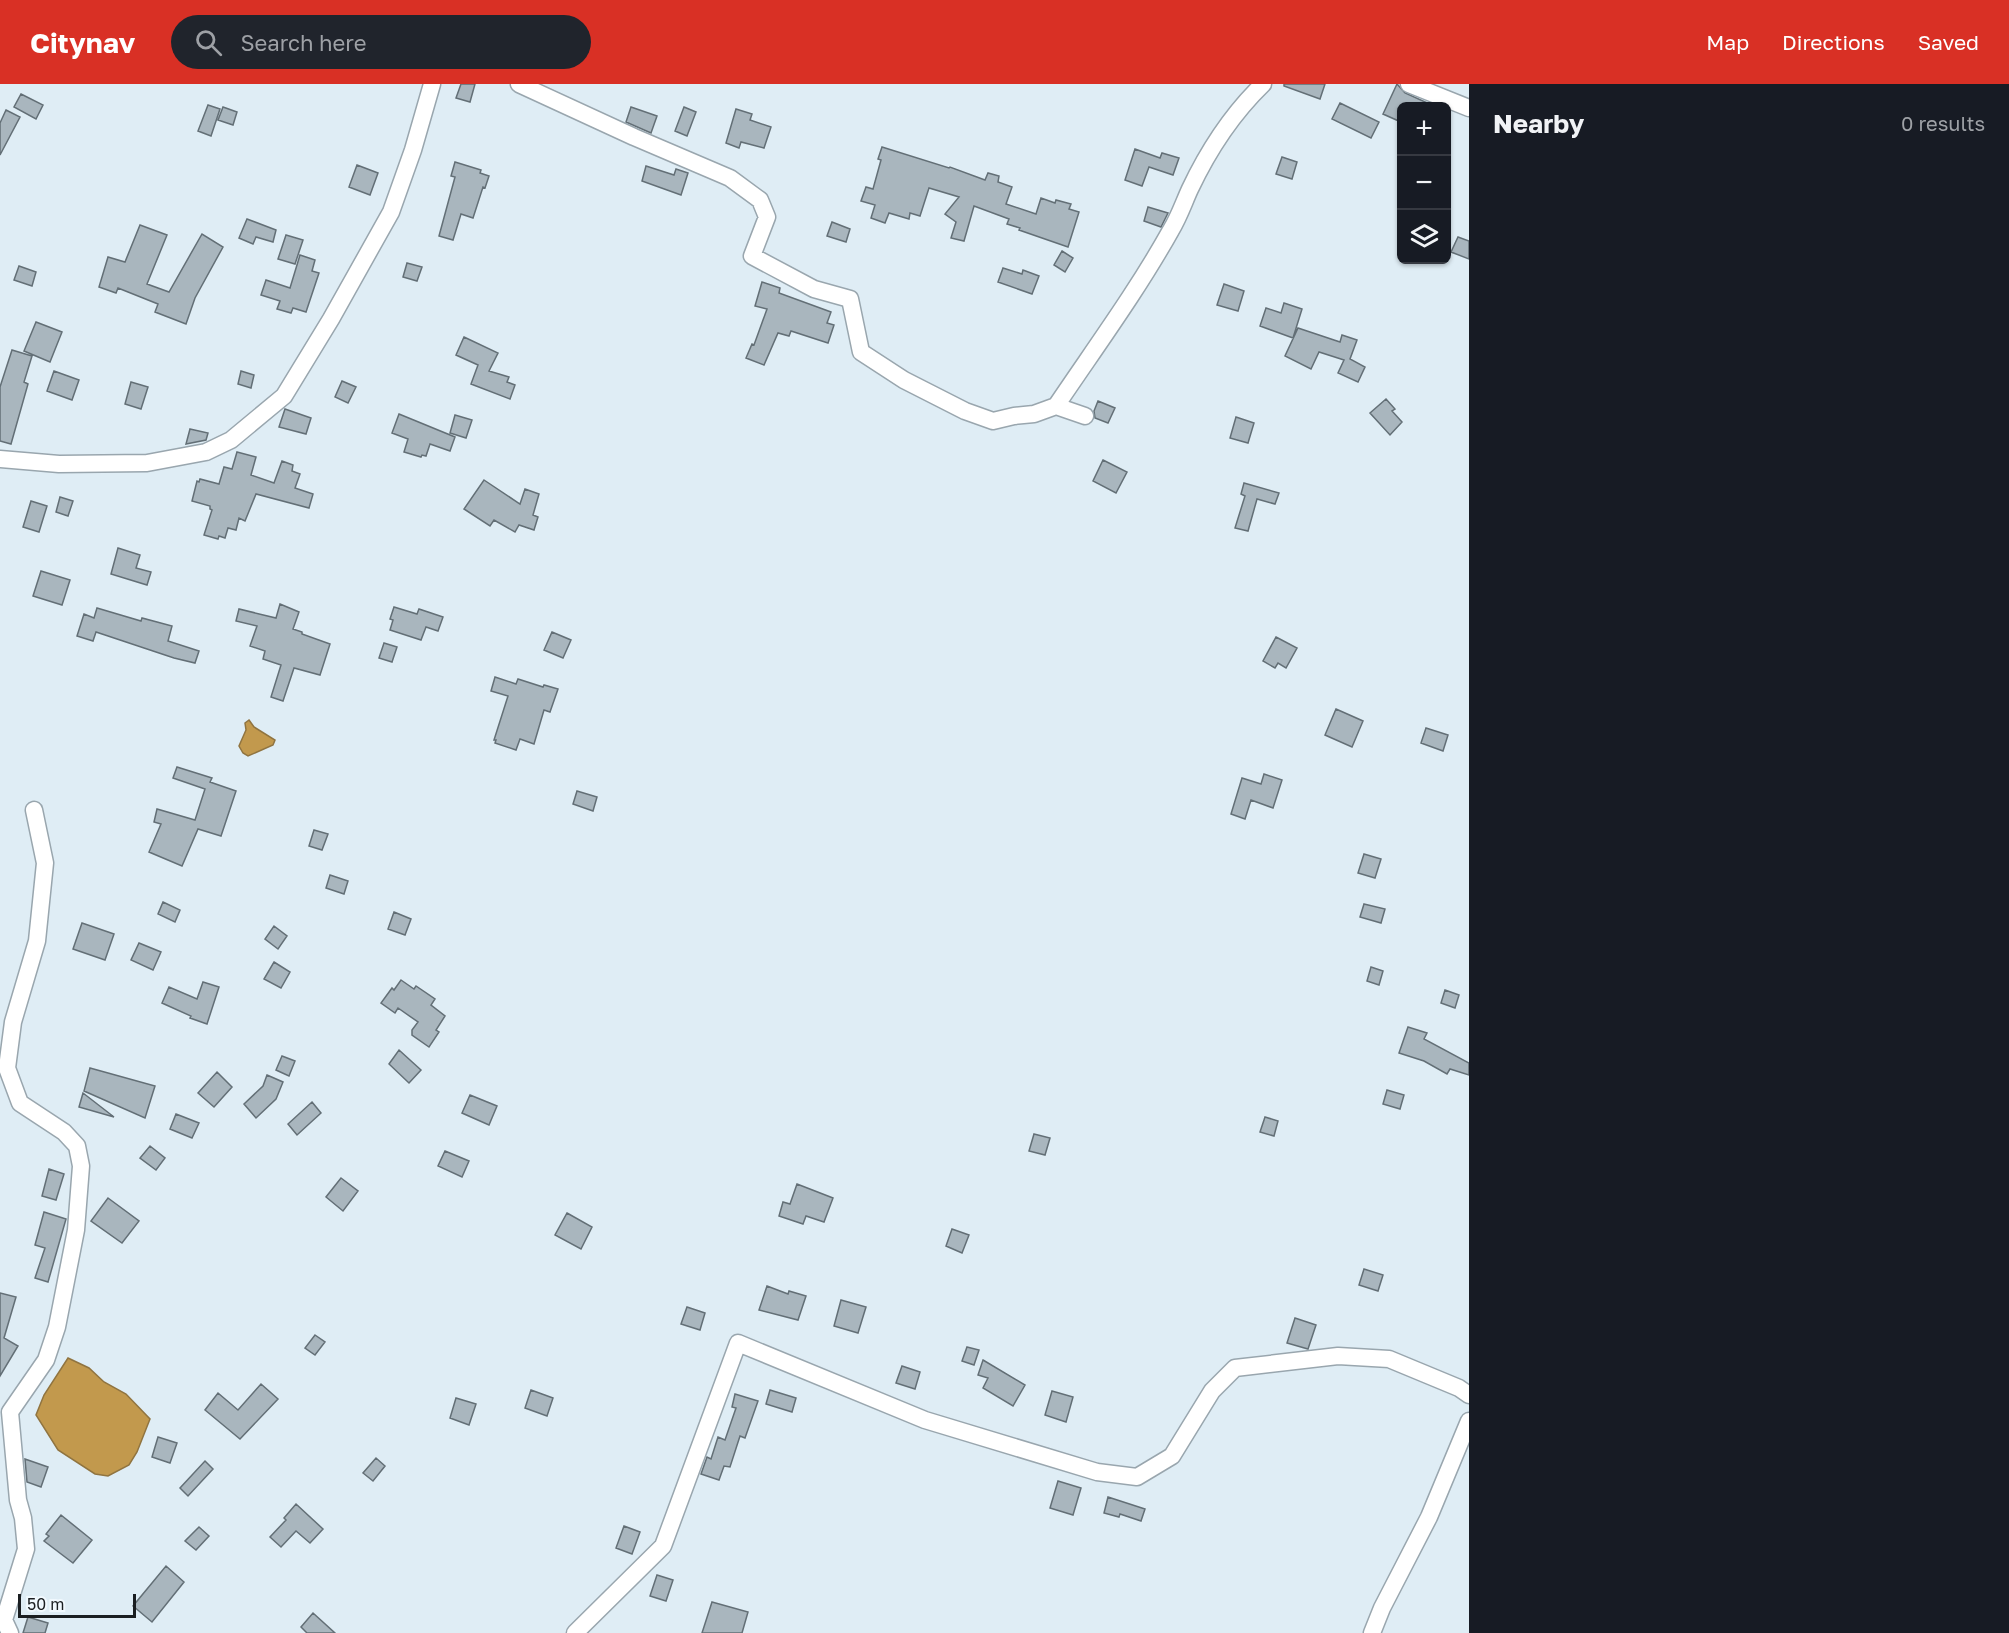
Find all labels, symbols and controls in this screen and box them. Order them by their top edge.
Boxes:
search box [171,15,591,69]
text: Citynav [30,26,135,59]
icon: search [192,26,225,59]
text: Search here [240,29,366,56]
text: Map [1706,29,1749,55]
text: Directions [1782,29,1885,55]
text: Saved [1918,29,1979,55]
map controls [1397,102,1451,264]
button: + [1397,102,1451,156]
text: Nearby [1493,108,1584,139]
text: 0 results [1901,111,1985,135]
button: − [1397,156,1451,210]
button: layers [1397,210,1451,264]
scale bar [18,1591,136,1618]
text: 50 m [27,1594,64,1614]

